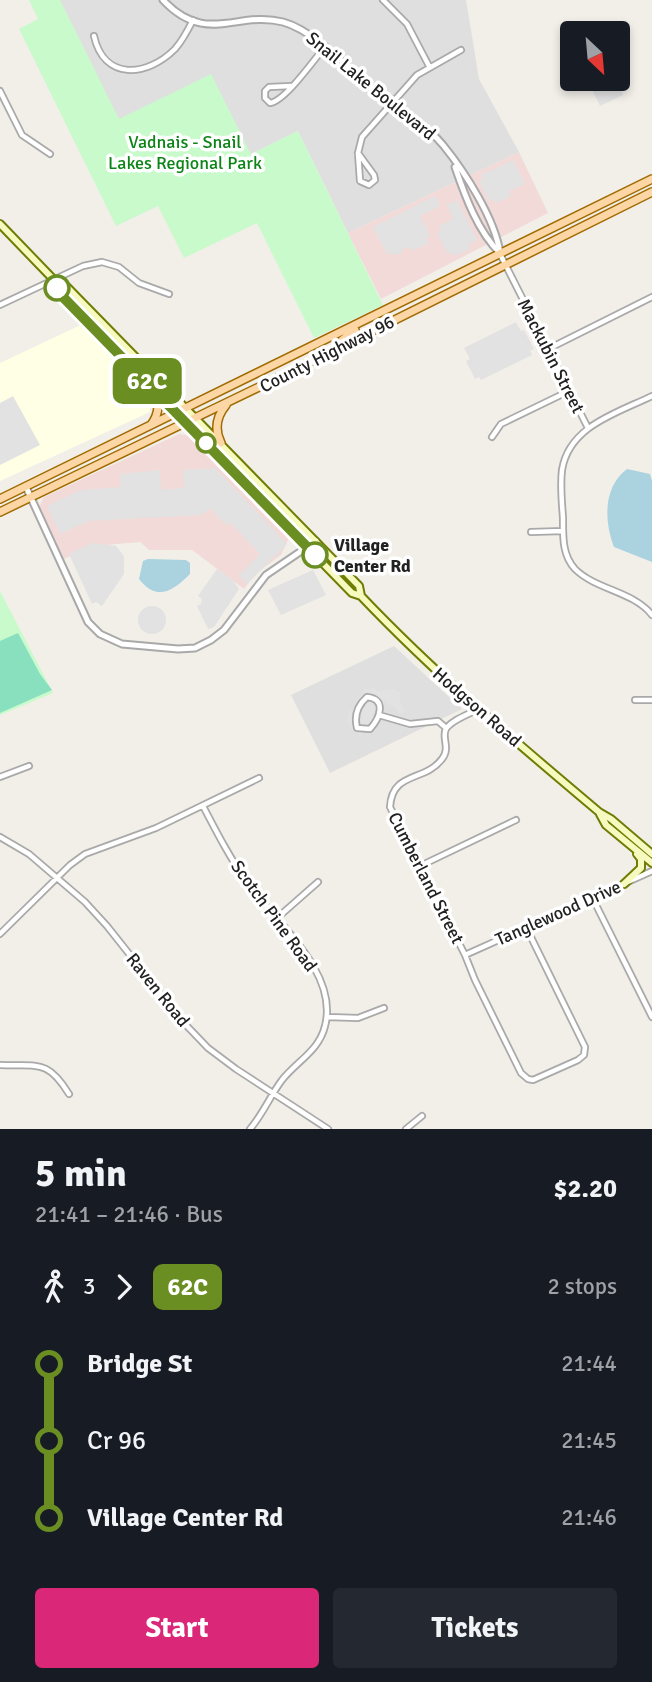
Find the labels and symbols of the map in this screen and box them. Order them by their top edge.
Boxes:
north arrow [560,21,630,91]
street label: Snail Lake Boulevard [302,27,440,145]
park label: Vadnais - Snail Lakes Regional Park [108,131,262,174]
unlabelled marker [44,275,70,301]
street label: Mackubin Street [513,295,589,417]
street label: County Highway 96 [256,311,398,397]
line badge: 62C [107,358,187,404]
unlabelled marker [196,433,216,453]
place label: Village Center Rd [334,534,411,577]
marker: Village Center Rd [302,542,328,568]
street label: Hodgson Road [428,663,526,751]
street label: Cumberland Street [383,809,469,947]
street label: Scotch Pine Road [226,856,322,976]
street label: Tanglewood Drive [492,875,624,951]
street label: Raven Road [122,949,194,1031]

